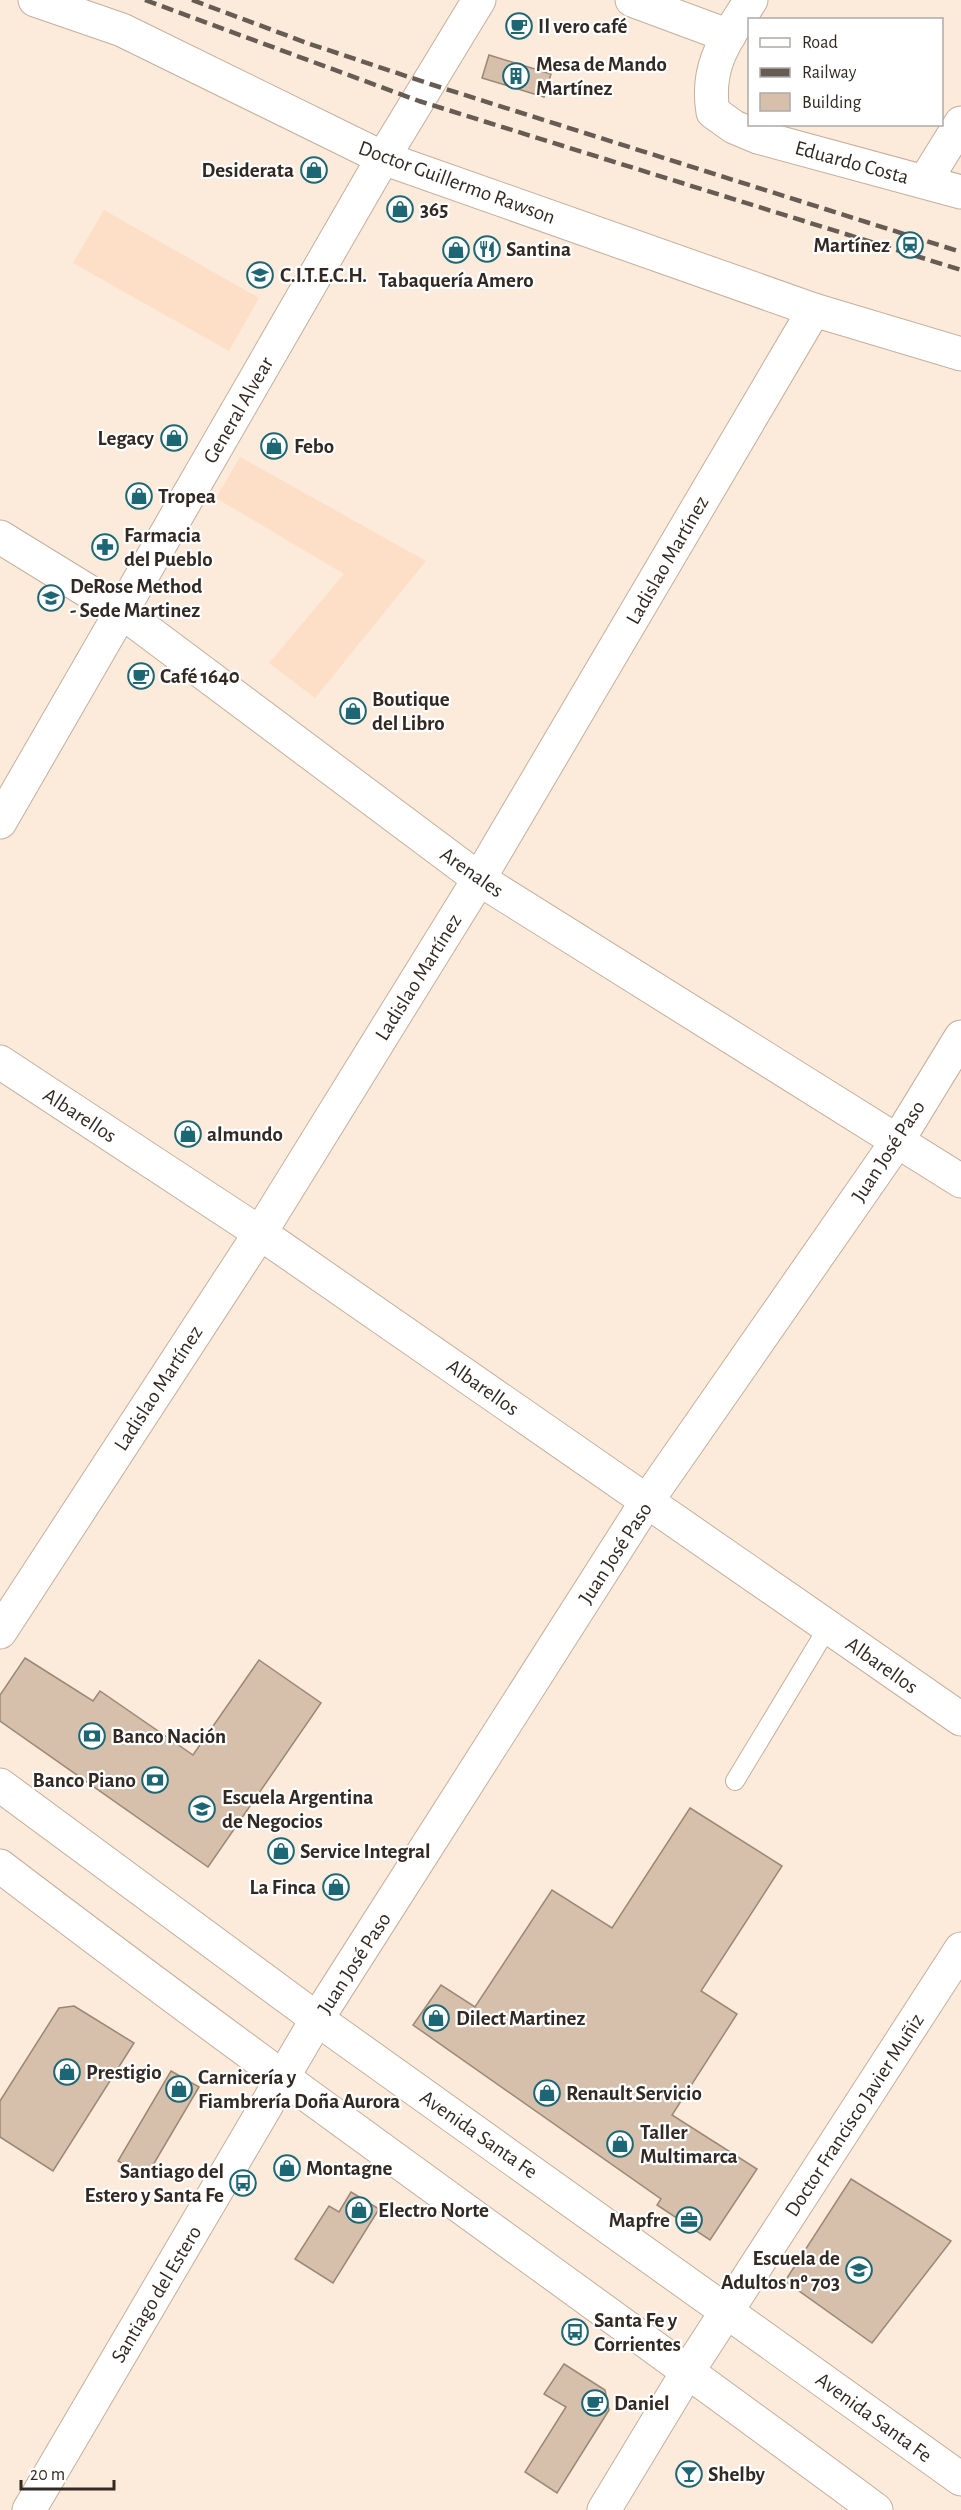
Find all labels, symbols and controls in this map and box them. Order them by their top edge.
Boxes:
cafe icon: Il vero café [504,11,534,41]
place label: Il vero café [538,16,628,37]
legend [748,18,943,126]
text: Road [802,34,838,52]
place label: Mesa de Mando Martínez [536,54,667,99]
building icon: Mesa de Mando Martínez [501,61,531,91]
text: Railway [802,64,857,82]
text: Building [802,94,862,112]
street label: Doctor Guillermo Rawson [356,137,558,228]
street label: Eduardo Costa [793,137,911,188]
shop icon: Desiderata [299,155,329,185]
place label: Desiderata [202,160,294,181]
shop icon: 365 [385,194,415,224]
place label: 365 [420,199,448,220]
station icon: Martínez [895,230,925,260]
restaurant icon: Santina [472,234,502,264]
shop icon: Tabaquería Amero [441,235,471,265]
place label: Martínez [814,235,890,256]
place label: Santina [506,239,571,260]
school or university icon: C.I.T.E.C.H. [245,260,275,290]
place label: C.I.T.E.C.H. [280,265,367,286]
place label: Tabaquería Amero [378,270,534,291]
street label: General Alvear [200,353,277,467]
shop icon: Legacy [159,423,189,453]
place label: Legacy [98,428,155,449]
shop icon: Febo [259,431,289,461]
place label: Febo [294,436,334,457]
shop icon: Tropea [124,481,154,511]
place label: Tropea [158,486,216,507]
street label: Ladislao Martínez [622,492,713,628]
place label: Farmacia del Pueblo [124,525,213,570]
pharmacy icon: Farmacia del Pueblo [90,532,120,562]
place label: DeRose Method - Sede Martinez [70,576,202,621]
school or university icon: DeRose Method - Sede Martinez [36,583,66,613]
cafe icon: Café 1640 [126,661,156,691]
place label: Café 1640 [160,666,240,687]
place label: Boutique del Libro [372,689,450,734]
shop icon: Boutique del Libro [338,696,368,726]
street label: Arenales [436,843,507,902]
street label: Ladislao Martínez [371,910,466,1044]
street label: Albarellos [39,1084,120,1147]
street label: Juan José Paso [848,1097,929,1206]
shop icon: almundo [173,1119,203,1149]
place label: almundo [207,1124,283,1145]
street label: Ladislao Martínez [110,1322,207,1455]
street label: Albarellos [443,1355,523,1420]
street label: Juan José Paso [575,1499,656,1608]
street label: Albarellos [842,1633,922,1698]
bank icon: Banco Nación [77,1721,107,1751]
place label: Banco Nación [112,1726,226,1747]
bank icon: Banco Piano [140,1765,170,1795]
place label: Banco Piano [33,1770,136,1791]
place label: Escuela Argentina de Negocios [222,1787,373,1832]
school or university icon: Escuela Argentina de Negocios [187,1794,217,1824]
shop icon: Service Integral [266,1836,296,1866]
place label: Service Integral [300,1841,431,1862]
shop icon: La Finca [321,1872,351,1902]
place label: La Finca [249,1877,316,1898]
street label: Juan José Paso [314,1909,395,2018]
shop icon: Dilect Martinez [421,2003,451,2033]
place label: Dilect Martinez [456,2008,586,2029]
street label: Doctor Francisco Javier Muñiz [781,2010,928,2221]
shop icon: Prestigio [52,2057,82,2087]
place label: Prestigio [86,2062,162,2083]
place label: Carnicería y Fiambrería Doña Aurora [198,2067,400,2112]
shop icon: Carnicería y Fiambrería Doña Aurora [164,2074,194,2104]
shop icon: Renault Servicio [532,2078,562,2108]
place label: Renault Servicio [566,2083,702,2104]
street label: Avenida Santa Fe [416,2086,541,2183]
place label: Taller Multimarca [640,2122,738,2167]
shop icon: Taller Multimarca [605,2129,635,2159]
shop icon: Montagne [272,2153,302,2183]
place label: Montagne [306,2158,393,2179]
place label: Santiago del Estero y Santa Fe [84,2161,224,2206]
bus stop icon: Santiago del Estero y Santa Fe [228,2168,258,2198]
shop icon: Electro Norte [344,2195,374,2225]
place label: Electro Norte [378,2200,489,2221]
office icon: Mapfre [674,2205,704,2235]
place label: Mapfre [609,2210,670,2231]
street label: Santiago del Estero [107,2222,205,2366]
place label: Escuela de Adultos nº 703 [721,2248,840,2293]
school or university icon: Escuela de Adultos nº 703 [844,2255,874,2285]
place label: Santa Fe y Corrientes [594,2310,681,2355]
bus stop icon: Santa Fe y Corrientes [560,2317,590,2347]
street label: Avenida Santa Fe [812,2368,936,2466]
cafe icon: Daniel [580,2388,610,2418]
place label: Daniel [614,2393,670,2414]
scale bar [21,2453,114,2491]
bar icon: Shelby [674,2459,704,2489]
place label: Shelby [708,2464,766,2485]
text: 20 m [30,2466,65,2484]

